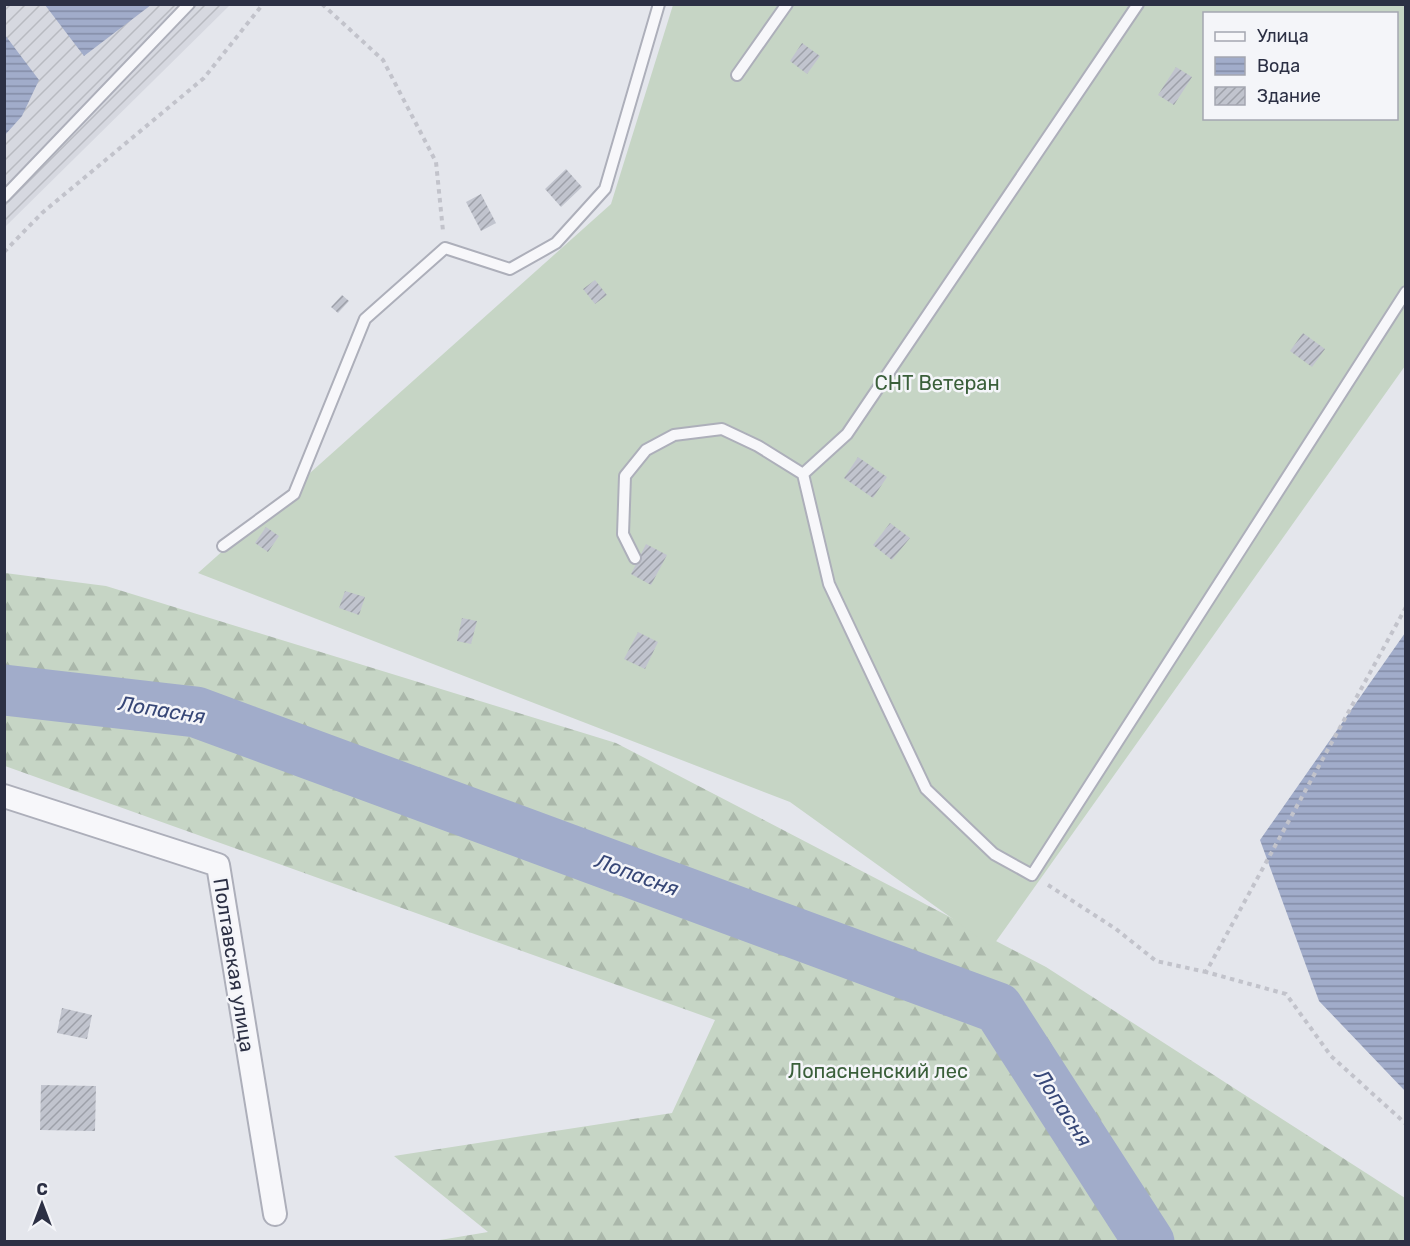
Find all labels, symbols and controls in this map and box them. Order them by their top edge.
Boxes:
legend [1203,12,1398,120]
text: Улица [1257,25,1309,47]
text: Вода [1257,55,1300,77]
text: Здание [1257,85,1321,107]
park label: СНТ Ветеран [874,371,1000,395]
water label: Лопасня [116,690,207,729]
water label: Лопасня [591,848,682,901]
street label: Полтавская улица [208,876,260,1054]
park label: Лопасненский лес [788,1059,968,1083]
water label: Лопасня [1029,1064,1098,1151]
north arrow [12,1174,72,1234]
text: С [36,1180,48,1199]

